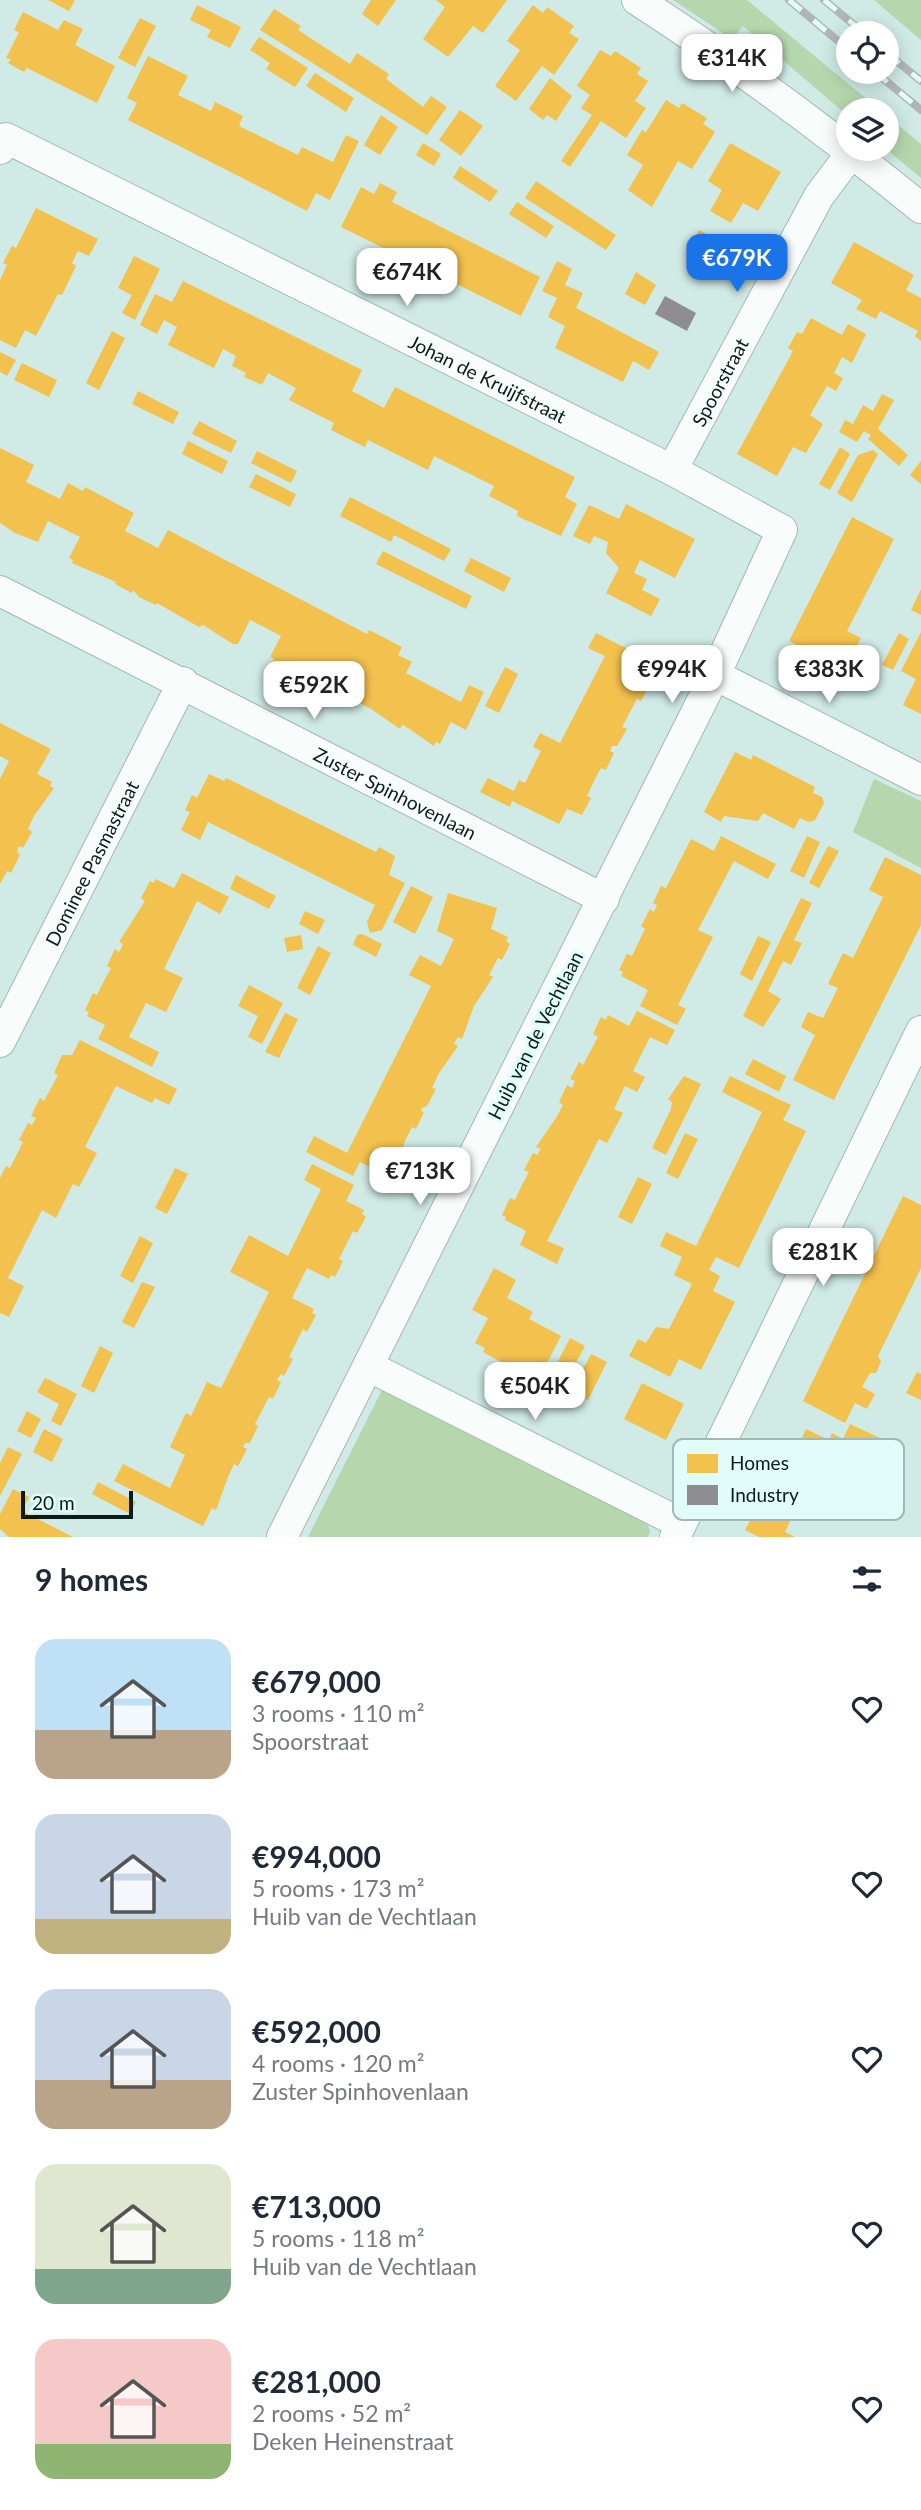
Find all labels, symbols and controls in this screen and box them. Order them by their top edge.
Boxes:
map controls [836,21,899,161]
button: locate [836,21,899,84]
pin: €314K [683,34,781,94]
text: €314K [697,43,767,71]
button: layers [836,98,899,161]
pin: €679K [688,234,786,294]
text: €679K [702,243,772,271]
pin: €674K [358,248,456,308]
text: €674K [372,257,442,285]
street label: Johan de Kruijfstraat [405,329,571,427]
street label: Spoorstraat [686,334,752,430]
pin: €994K [623,646,721,705]
pin: €383K [780,646,878,705]
text: €994K [637,654,707,682]
text: €383K [794,654,864,682]
pin: €592K [265,662,363,721]
text: €592K [279,670,349,698]
street label: Zuster Spinhovenlaan [310,742,481,844]
street label: Dominee Pasmastraat [40,776,143,949]
street label: Huib van de Vechtlaan [483,947,587,1123]
pin: €713K [371,1148,469,1207]
text: €713K [385,1156,455,1184]
pin: €281K [774,1228,872,1288]
text: €281K [788,1237,858,1265]
pin: €504K [486,1362,584,1422]
text: €504K [500,1371,570,1399]
legend [673,1439,904,1520]
text: Homes [730,1451,789,1474]
text: Industry [730,1483,799,1506]
scale bar [21,1488,133,1520]
text: 20 m [32,1491,75,1514]
icon: filters [848,1560,886,1598]
text: 9 homes [35,1561,148,1597]
text: €679,000 [252,1663,381,1699]
icon: home [91,1667,175,1751]
icon: heart [848,1690,886,1728]
text: 3 rooms · 110 m² [252,1699,424,1727]
text: Spoorstraat [252,1727,369,1755]
text: €994,000 [252,1838,381,1874]
icon: home [91,1842,175,1926]
icon: heart [848,1865,886,1903]
text: 5 rooms · 173 m² [252,1874,424,1902]
text: Huib van de Vechtlaan [252,1902,477,1930]
text: €592,000 [252,2013,381,2049]
icon: home [91,2017,175,2101]
icon: heart [848,2040,886,2078]
text: 4 rooms · 120 m² [252,2049,424,2077]
text: Zuster Spinhovenlaan [252,2077,469,2105]
text: €713,000 [252,2188,381,2224]
icon: home [91,2192,175,2276]
icon: heart [848,2215,886,2253]
text: 5 rooms · 118 m² [252,2224,424,2252]
text: Huib van de Vechtlaan [252,2252,477,2280]
text: €281,000 [252,2363,381,2399]
icon: home [91,2367,175,2451]
icon: heart [848,2390,886,2428]
text: 2 rooms · 52 m² [252,2399,411,2427]
text: Deken Heinenstraat [252,2427,453,2455]

